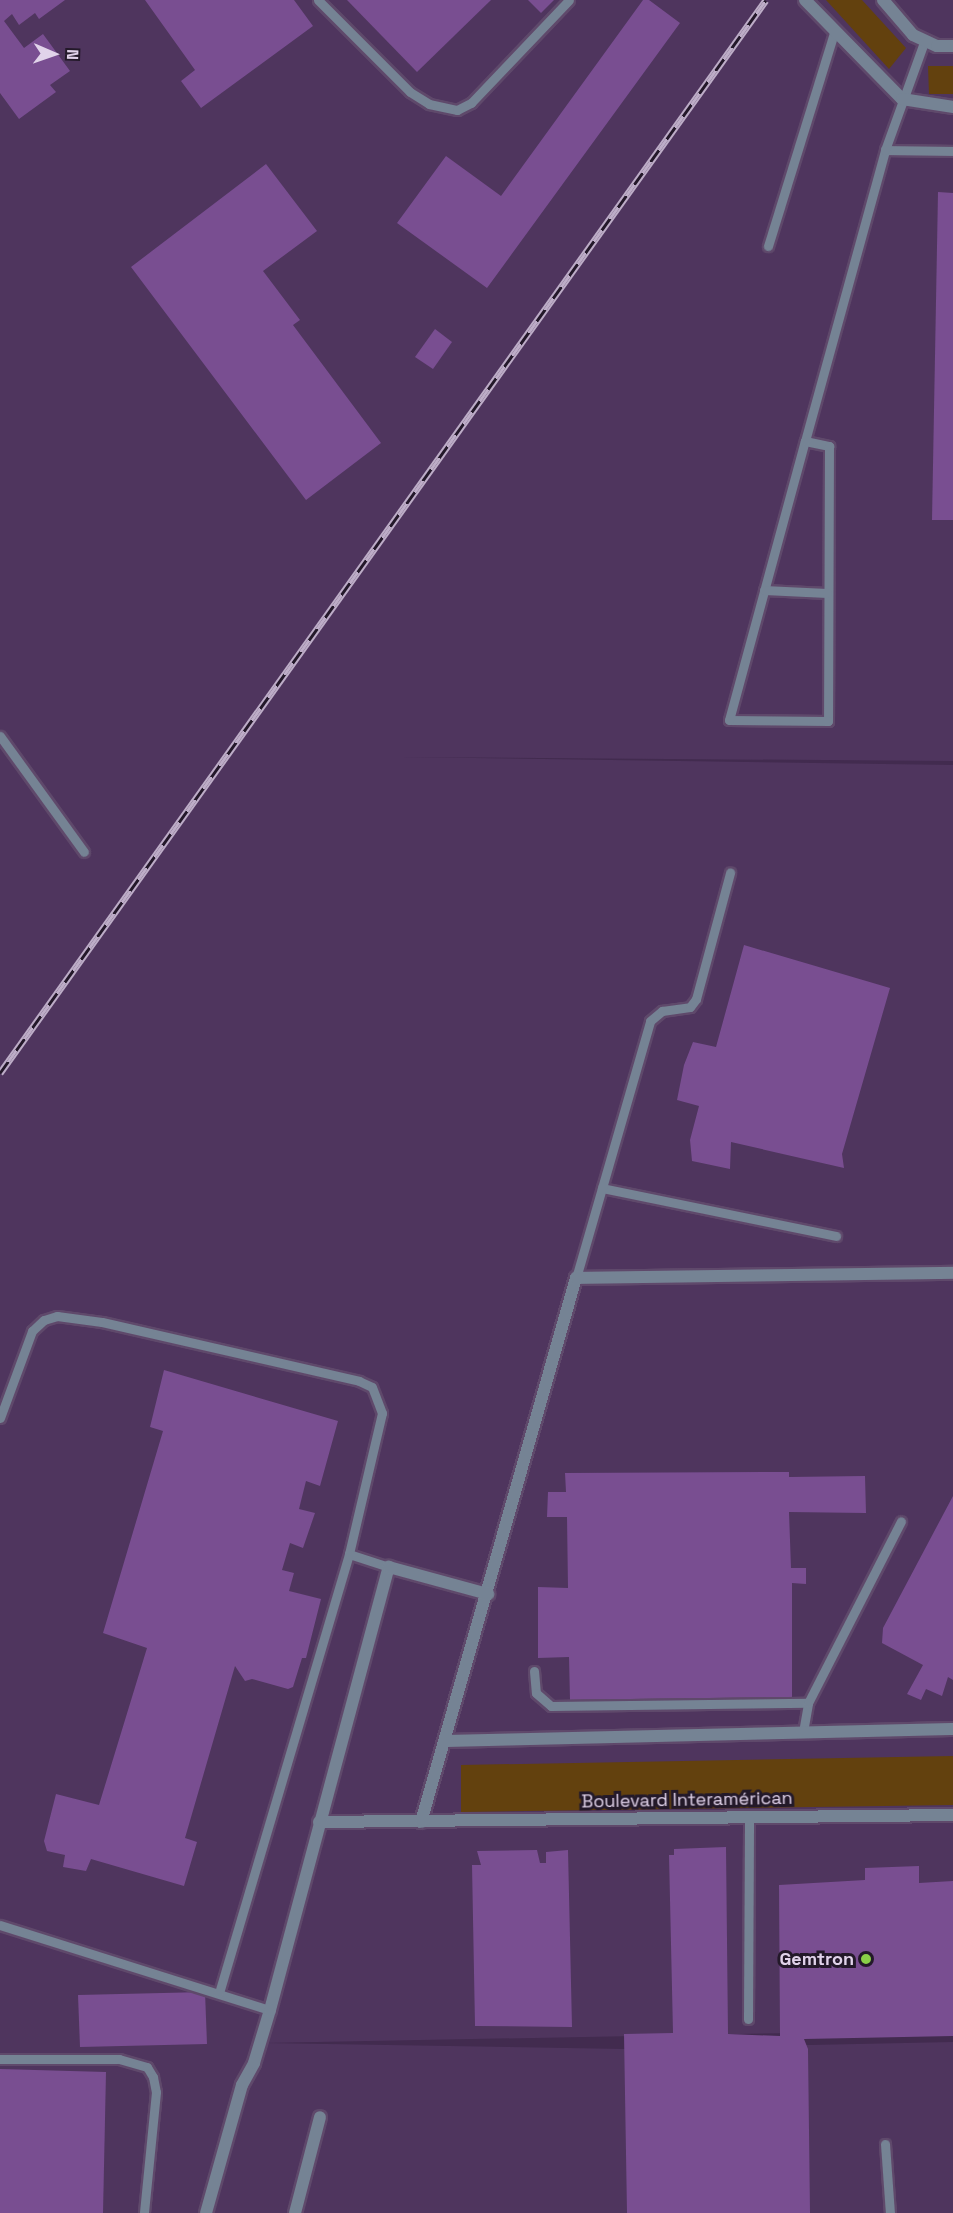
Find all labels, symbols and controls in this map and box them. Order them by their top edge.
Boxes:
north arrow [24,24,84,84]
text: N [62,49,83,60]
street label: Boulevard Interamérican [581,1787,793,1813]
place label: Gemtron [779,1948,854,1970]
marker: Gemtron [859,1952,873,1966]

